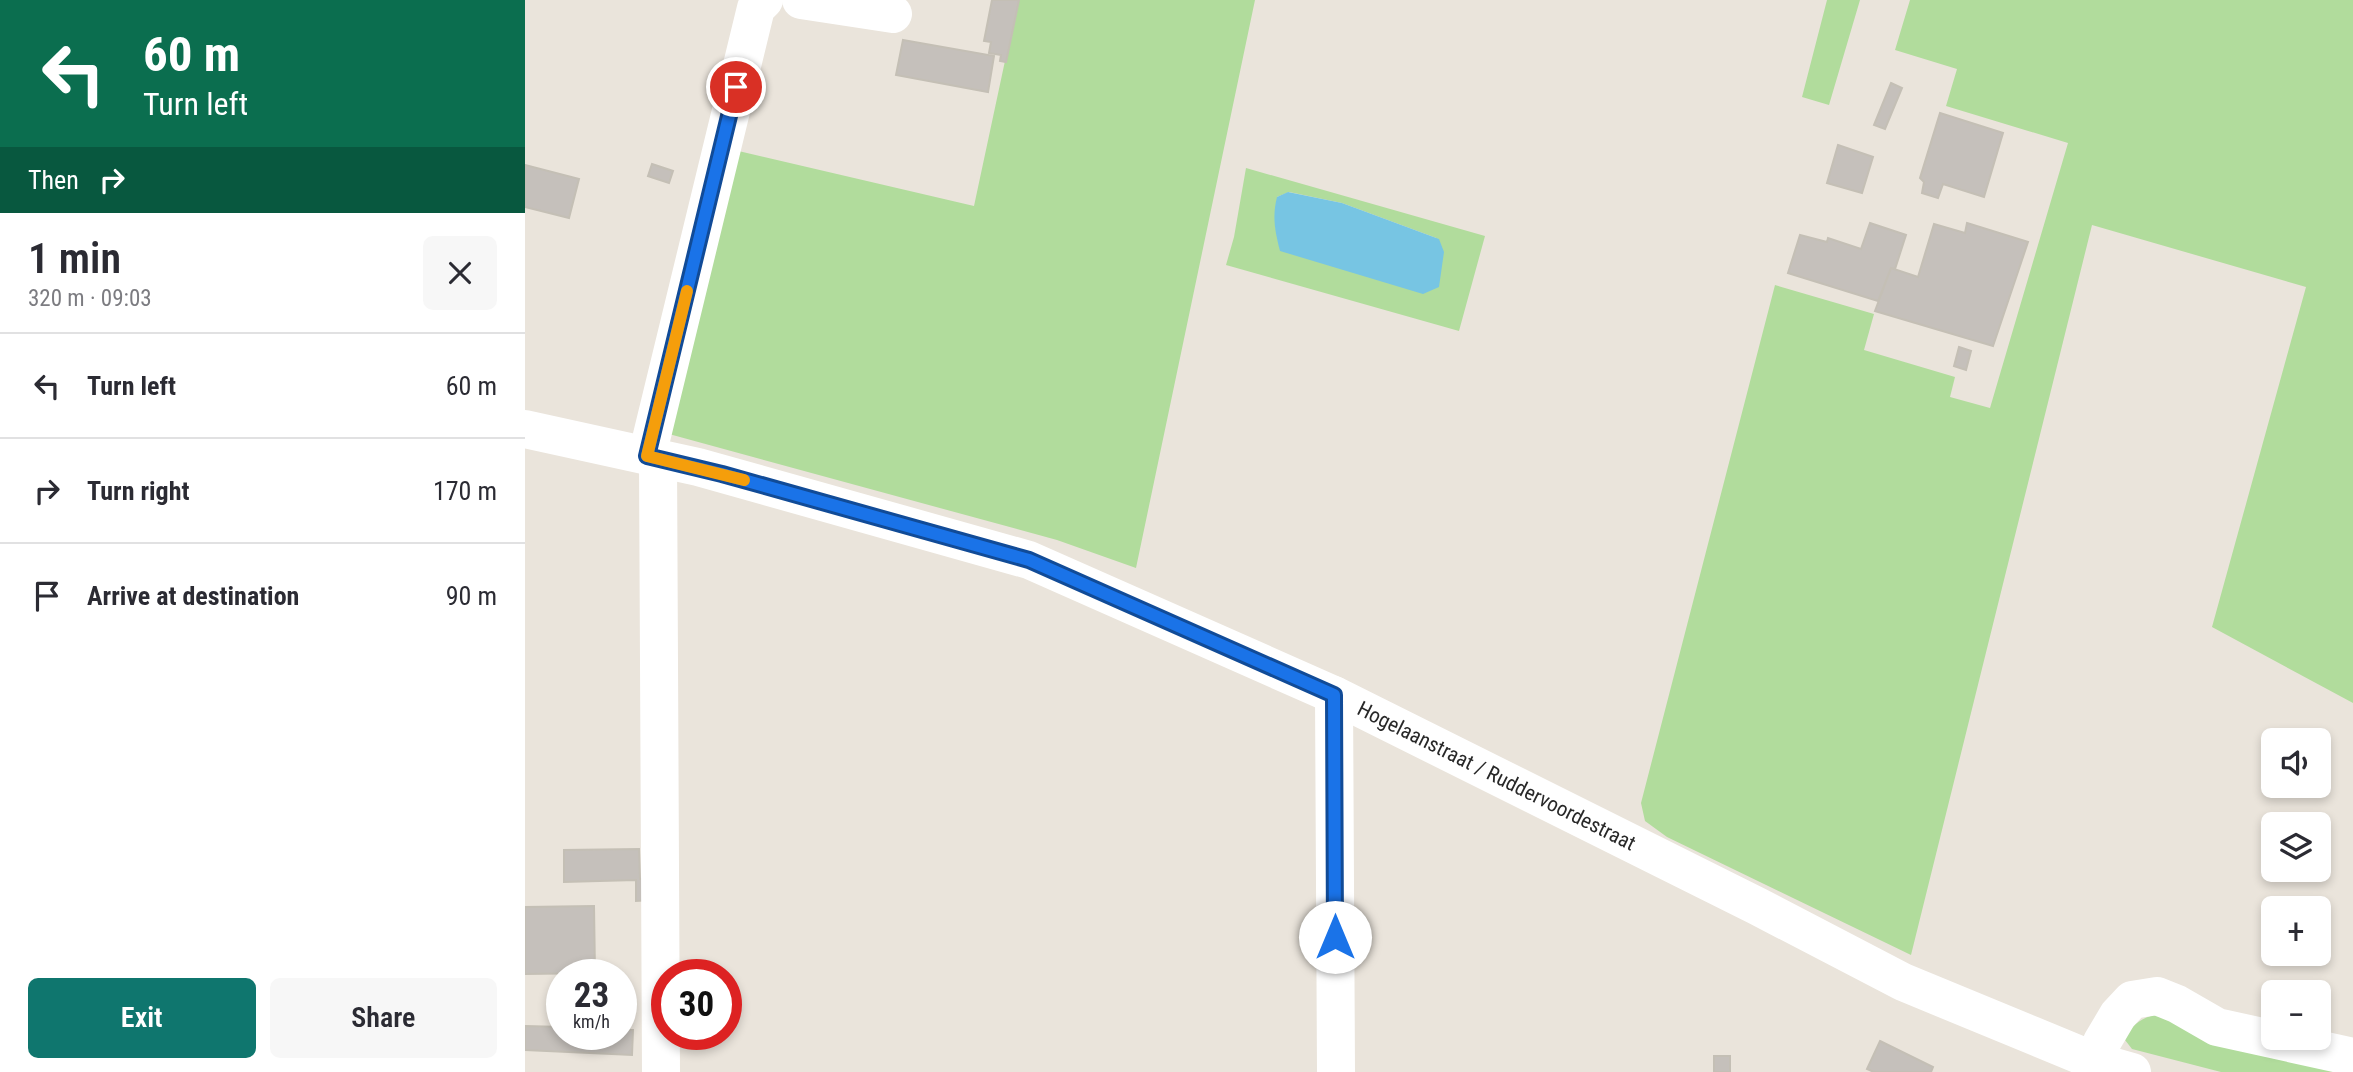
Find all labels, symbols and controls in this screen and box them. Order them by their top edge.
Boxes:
text: 60 m [143,26,240,83]
icon: left [28,28,119,119]
pin [706,57,766,117]
icon: arrive [717,68,755,106]
text: Turn left [143,85,248,123]
icon: right [93,161,131,199]
text: Then [28,165,79,195]
text: 1 min [28,234,121,283]
button: close [423,236,497,310]
text: 320 m · 09:03 [28,285,152,312]
icon: left [28,367,66,405]
text: Turn left [87,371,176,401]
text: 60 m [446,371,497,401]
icon: right [28,472,66,510]
text: Turn right [87,476,189,506]
text: 170 m [433,476,497,506]
icon: arrive [28,577,66,615]
text: Arrive at destination [87,581,299,611]
text: 90 m [446,581,497,611]
street label: Hogelaanstraat / Ruddervoordestraat [1353,697,1639,855]
map controls [2261,728,2331,1050]
button: sound [2261,728,2331,798]
button: layers [2261,812,2331,882]
button: + [2261,896,2331,966]
position arrow [1298,900,1372,974]
speed limit sign: 30 [651,959,742,1050]
text: 23 [574,975,609,1016]
button: Exit [28,978,256,1058]
button: Share [270,978,497,1058]
button: − [2261,980,2331,1050]
text: km/h [573,1011,610,1032]

